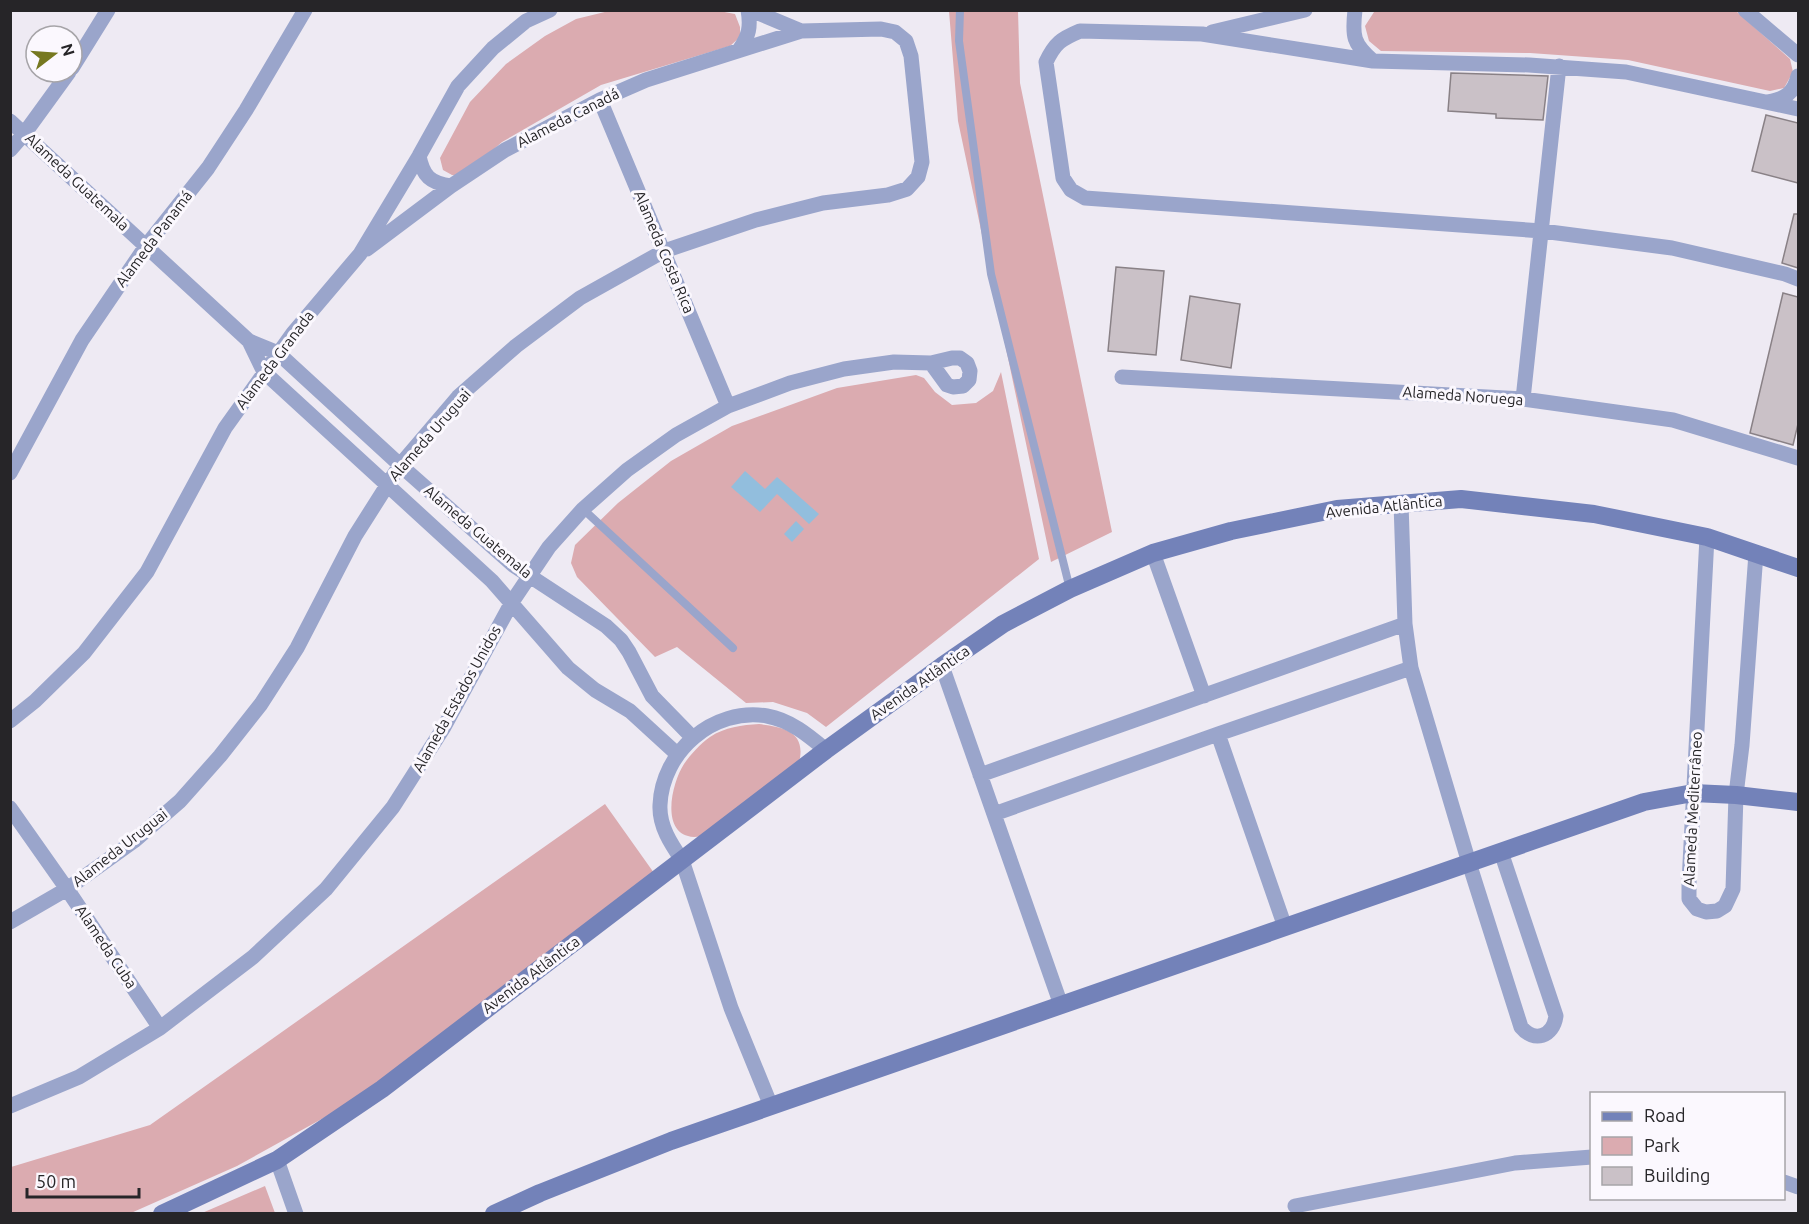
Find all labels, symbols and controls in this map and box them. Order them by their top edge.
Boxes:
north arrow [24,24,84,84]
text: N [58,41,79,58]
street label: Alameda Canadá [514,85,622,151]
street label: Alameda Guatemala [22,129,133,234]
street label: Alameda Panamá [112,187,195,290]
street label: Alameda Costa Rica [631,188,698,316]
street label: Alameda Granada [232,307,317,412]
street label: Alameda Noruega [1402,383,1524,408]
street label: Alameda Uruguai [385,385,474,484]
street label: Alameda Guatemala [421,482,536,582]
street label: Avenida Atlântica [1325,492,1443,521]
street label: Alameda Estados Unidos [409,622,504,775]
street label: Avenida Atlântica [867,642,973,723]
street label: Alameda Mediterrâneo [1680,731,1705,887]
street label: Alameda Uruguai [69,805,170,890]
street label: Alameda Cuba [72,902,140,992]
street label: Avenida Atlântica [479,933,583,1017]
legend [1590,1092,1785,1200]
text: Road [1644,1105,1686,1125]
text: Park [1644,1135,1680,1155]
scale bar [27,1161,140,1199]
text: Building [1644,1165,1710,1185]
text: 50 m [36,1171,76,1191]

